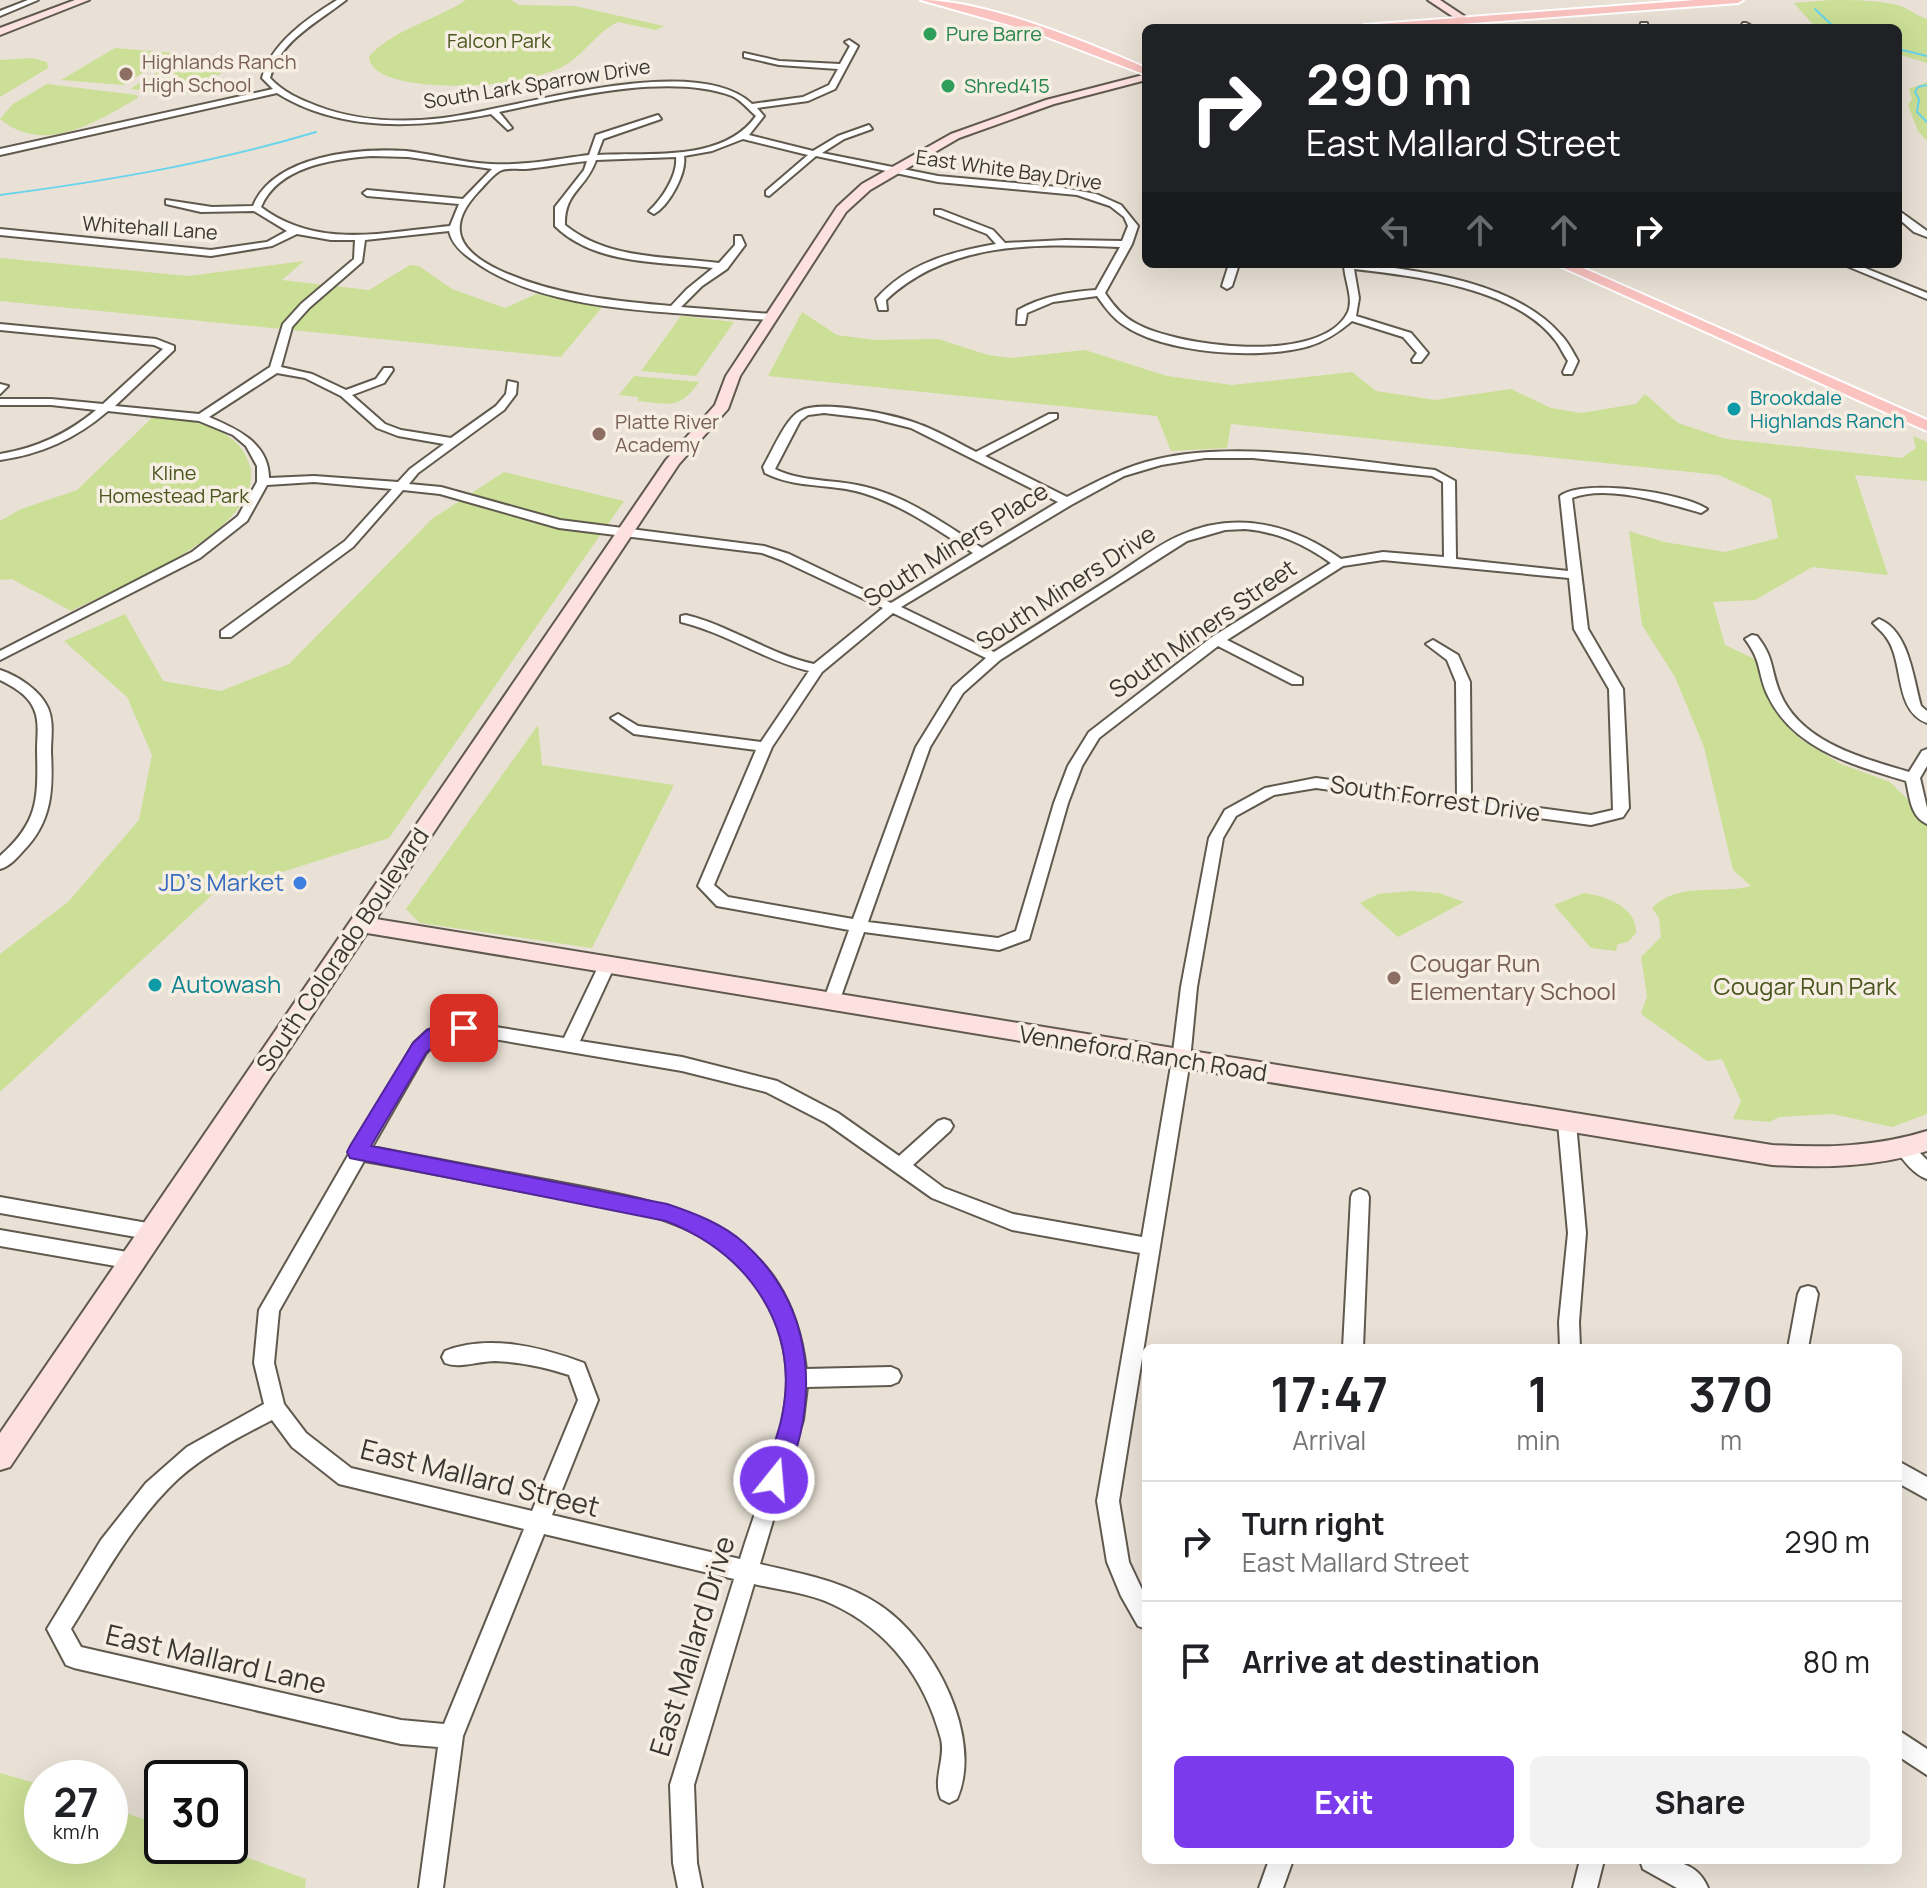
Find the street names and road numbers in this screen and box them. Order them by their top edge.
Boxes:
street label: South Lark Sparrow Drive [422,52,652,115]
street label: East White Bay Drive [914,143,1104,196]
street label: Whitehall Lane [81,209,219,246]
street label: South Miners Place [857,474,1054,614]
street label: South Miners Drive [969,516,1161,657]
street label: South Miners Street [1102,551,1303,705]
street label: South Forrest Drive [1328,766,1543,829]
street label: South Colorado Boulevard [248,821,436,1078]
street label: Venneford Ranch Road [1017,1017,1270,1088]
street label: East Mallard Street [357,1429,604,1525]
street label: East Mallard Drive [640,1531,743,1760]
street label: East Mallard Lane [102,1614,330,1702]

